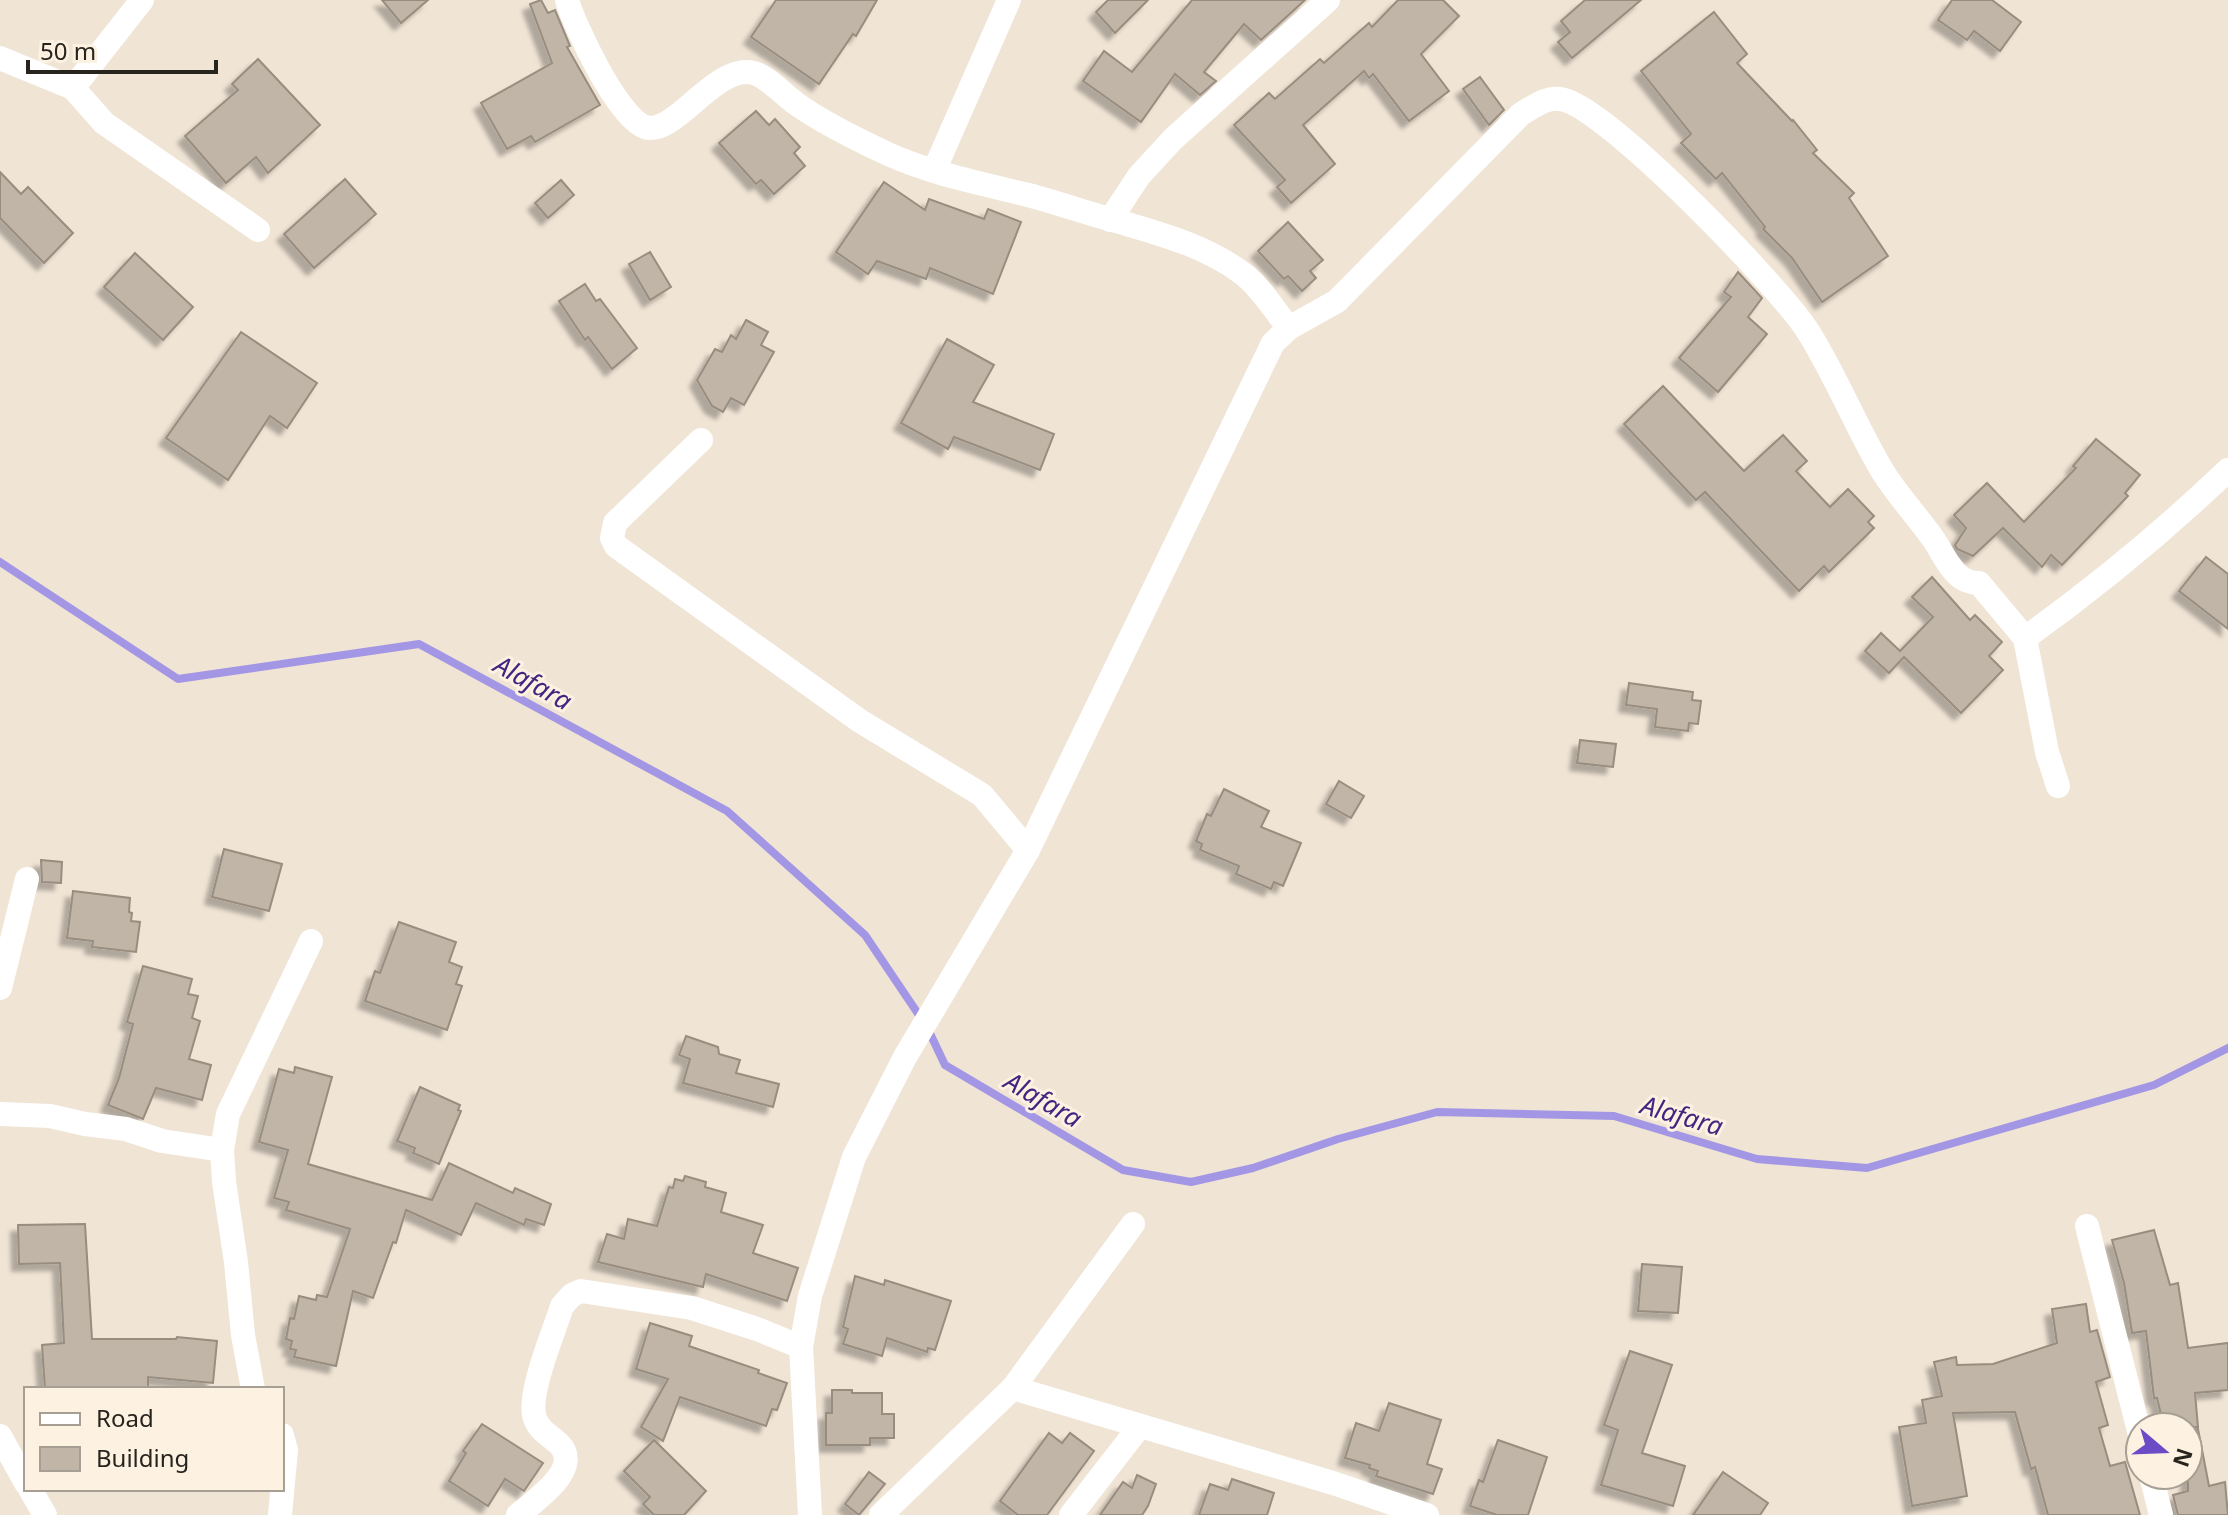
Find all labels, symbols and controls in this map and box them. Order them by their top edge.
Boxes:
scale bar [28,24,216,74]
text: 50 m [40,34,96,67]
water label: Alafara [486,645,579,718]
water label: Alafara [997,1062,1089,1136]
water label: Alafara [1635,1086,1728,1144]
legend [24,1387,284,1491]
text: Road [96,1401,154,1434]
north arrow [2124,1411,2204,1491]
text: Building [96,1441,189,1474]
text: N [2167,1444,2201,1471]

